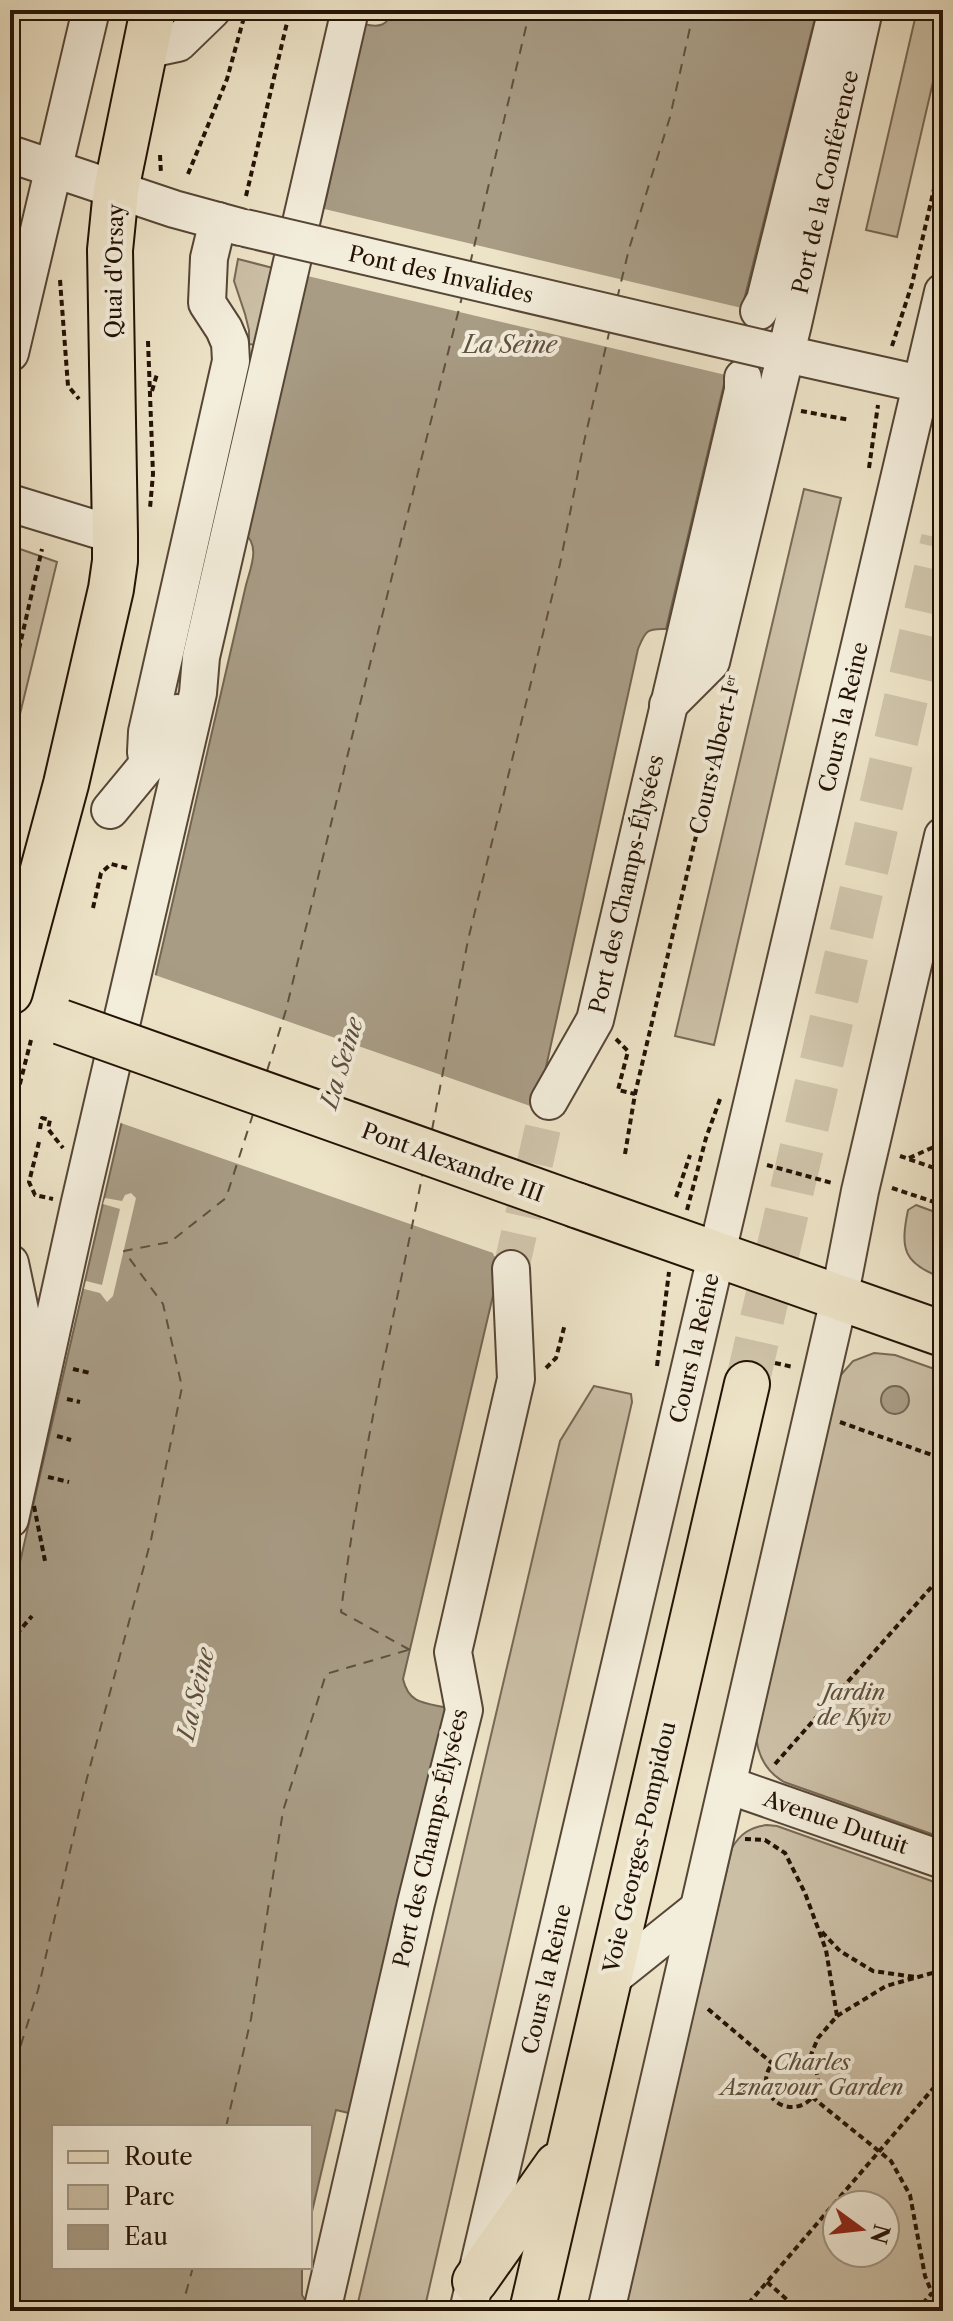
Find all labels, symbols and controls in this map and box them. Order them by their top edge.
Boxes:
street label: Port de la Conférence [787,68,864,297]
street label: Quai d'Orsay [100,203,129,339]
street label: Pont des Invalides [346,240,536,309]
water label: La Seine [461,330,558,359]
street label: Cours la Reine [813,639,874,795]
street label: Cours Albert-Iᵉʳ [684,673,747,837]
street label: Port des Champs-Élysées [583,752,669,1016]
water label: La Seine [313,1012,370,1114]
street label: Pont Alexandre III [358,1117,548,1208]
street label: Cours la Reine [664,1270,725,1426]
water label: La Seine [170,1643,221,1745]
park label: Jardin de Kyiv [817,1679,891,1731]
street label: Port des Champs-Élysées [387,1706,473,1970]
street label: Voie Georges-Pompidou [597,1719,682,1976]
street label: Avenue Dutuit [759,1785,912,1860]
street label: Cours la Reine [516,1901,577,2057]
park label: Charles Aznavour Garden [718,2049,903,2101]
legend [52,2125,312,2269]
text: Route [124,2142,193,2171]
text: Parc [124,2182,175,2211]
north arrow [821,2189,901,2269]
text: N [864,2221,895,2247]
text: Eau [124,2222,168,2251]

